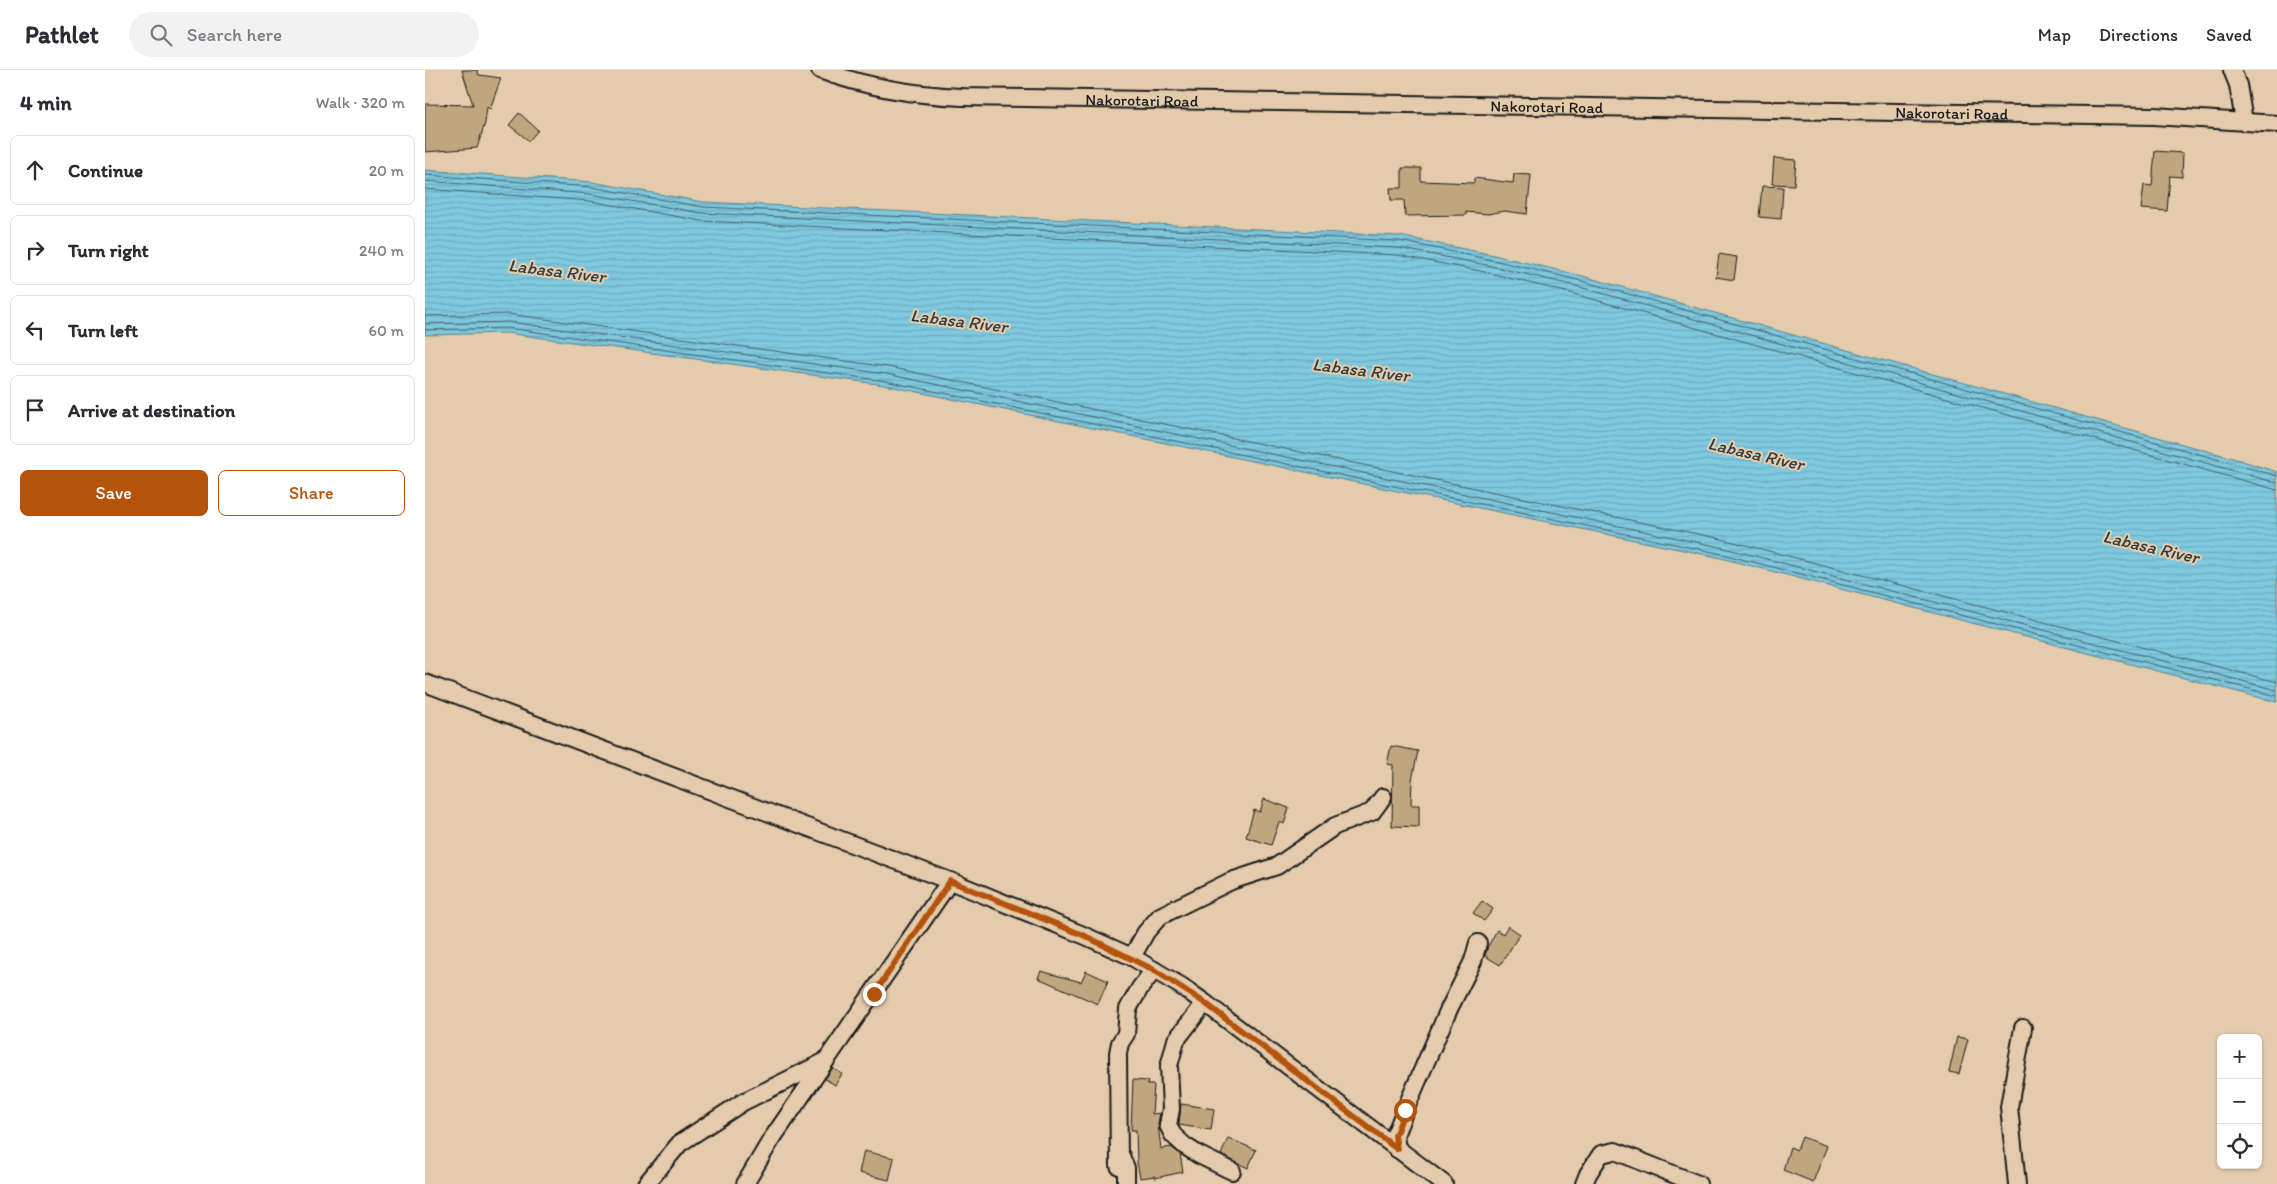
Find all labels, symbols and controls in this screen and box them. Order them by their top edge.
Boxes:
search box [129,12,479,57]
text: Pathlet [25,20,99,49]
icon: search [147,21,175,49]
text: Search here [187,23,282,46]
text: Map [2038,24,2071,46]
text: Directions [2099,24,2178,46]
text: Saved [2206,24,2252,46]
text: 4 min [20,90,72,115]
street label: Nakorotari Road [1085,90,1199,111]
text: Walk · 320 m [316,93,405,112]
street label: Nakorotari Road [1490,96,1604,117]
street label: Nakorotari Road [1895,103,2009,124]
icon: ahead [21,156,49,184]
text: Continue [68,159,143,182]
text: 20 m [369,161,404,180]
icon: right [21,236,49,264]
text: Turn right [68,239,149,262]
text: 240 m [359,241,404,260]
water label: Labasa River [507,254,609,288]
water label: Labasa River [909,304,1011,338]
icon: left [21,316,49,344]
text: Turn left [68,319,138,342]
text: 60 m [369,321,404,340]
water label: Labasa River [1311,353,1413,387]
icon: arrive [21,396,49,424]
text: Arrive at destination [68,399,235,422]
water label: Labasa River [1706,432,1808,476]
button: Save [20,470,208,516]
button: Share [218,470,405,516]
water label: Labasa River [2101,525,2203,569]
route end [863,983,886,1006]
map controls [2217,1034,2262,1169]
button: + [2217,1034,2262,1079]
button: − [2217,1079,2262,1124]
route start [1394,1099,1417,1122]
button: locate [2217,1124,2262,1169]

